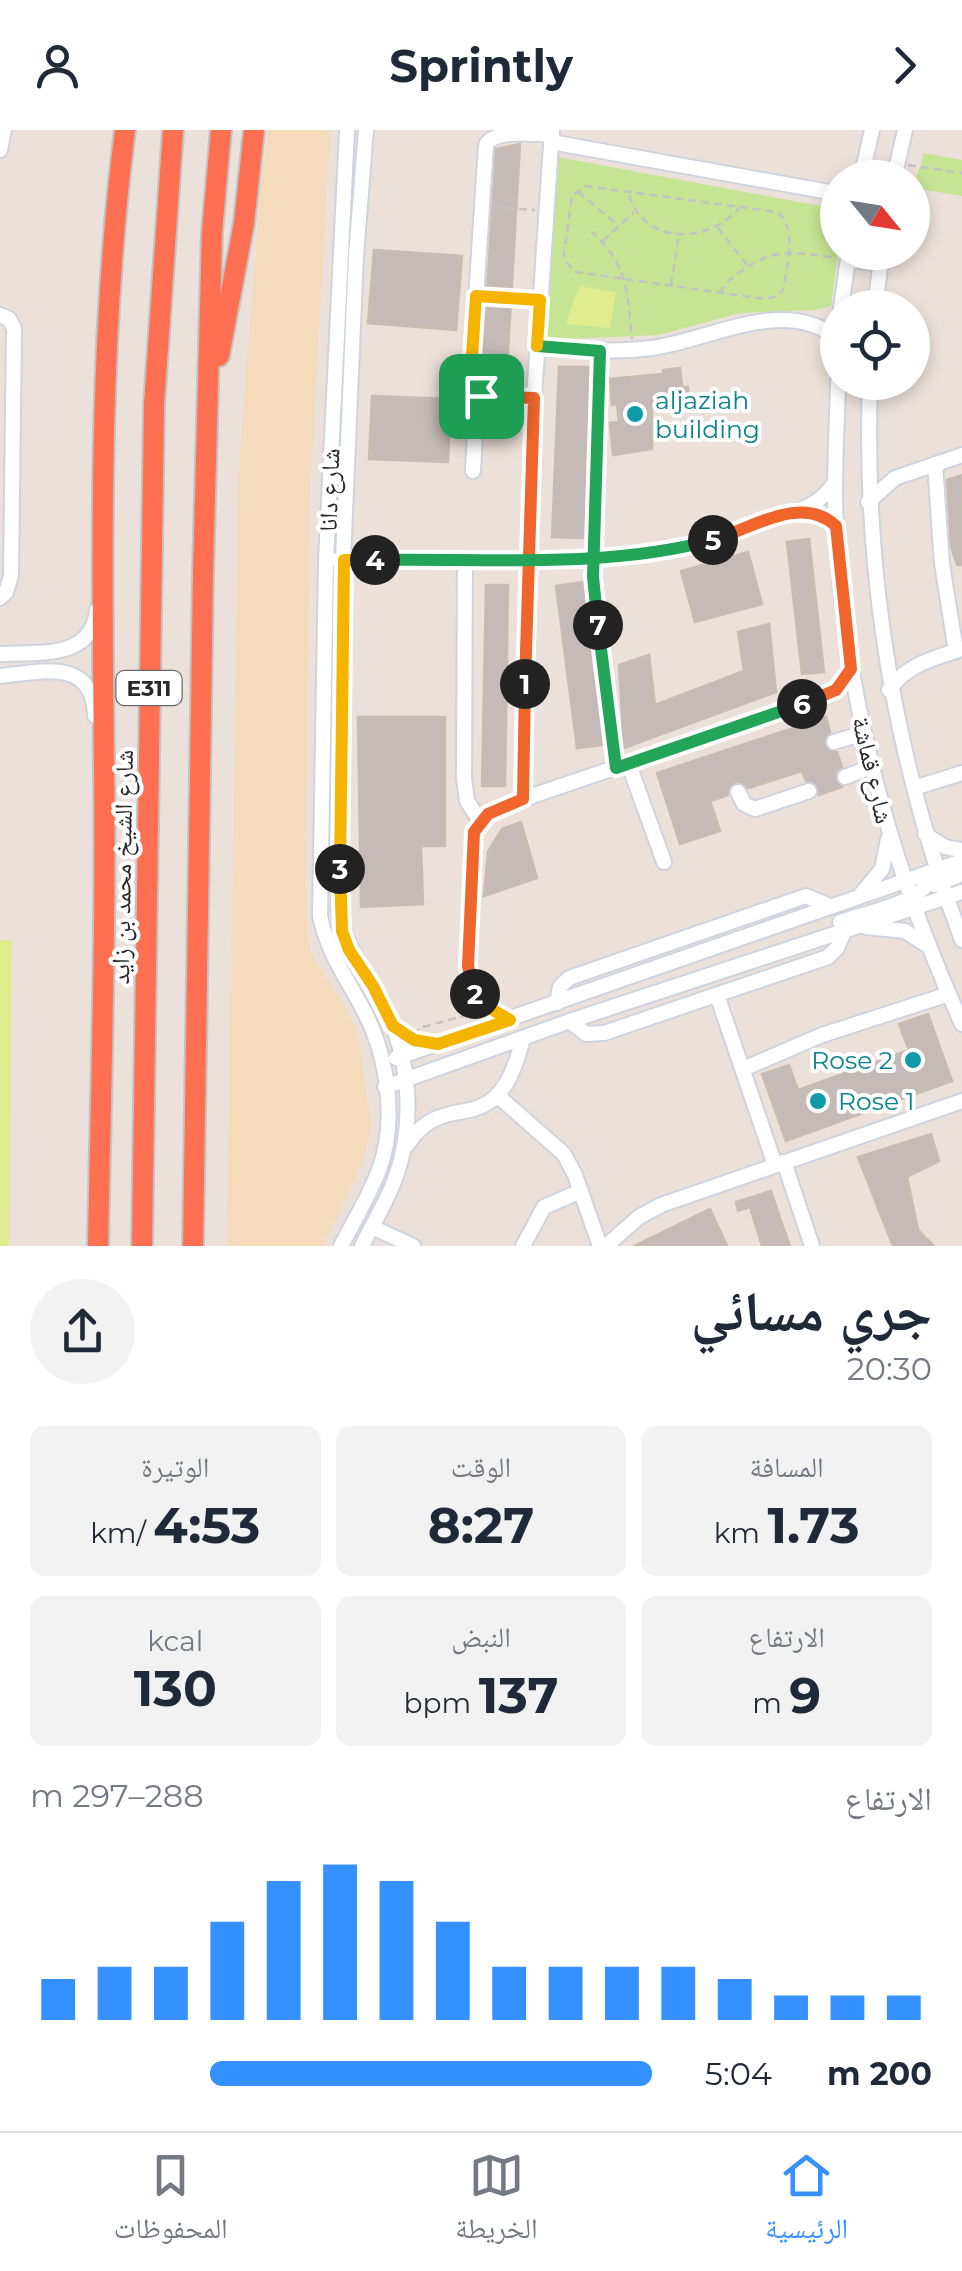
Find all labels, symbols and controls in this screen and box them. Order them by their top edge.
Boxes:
icon: person [30,38,85,93]
text: Sprintly [389,38,573,93]
icon: forward [877,38,932,93]
north arrow [820,160,930,270]
map controls [820,160,930,400]
button: locate [820,290,930,400]
pin [439,354,524,439]
icon: arrive [454,369,509,424]
place label: aljaziah building [655,385,760,444]
marker: aljaziah building [624,403,646,425]
street label: شارع دانا [313,448,346,532]
pin: 5 [688,515,738,565]
text: 5 [705,523,721,557]
pin: 4 [350,535,400,585]
text: 4 [365,543,385,577]
pin: 7 [573,600,623,650]
text: 7 [589,608,607,642]
pin: 1 [500,659,550,709]
text: 1 [520,667,530,701]
road number: E311 [116,671,182,705]
pin: 6 [777,679,827,729]
text: 6 [793,687,811,721]
street label: شارع قماشة [845,714,900,827]
street label: شارع الشيخ محمد بن زايد [105,749,140,985]
pin: 3 [315,844,365,894]
text: 3 [332,852,348,886]
pin: 2 [450,969,500,1019]
text: 2 [467,977,483,1011]
place label: Rose 2 [811,1045,893,1075]
marker: Rose 2 [902,1049,924,1071]
place label: Rose 1 [838,1086,915,1116]
marker: Rose 1 [807,1090,829,1112]
text: جري مسائي [691,1278,932,1345]
button: share [30,1279,135,1384]
text: 20:30 [847,1349,932,1388]
text: الوتيرة [141,1450,209,1484]
text: الوقت [451,1450,511,1484]
text: المسافة [750,1450,824,1484]
text: 4:53 [153,1495,260,1556]
text: 8:27 [428,1495,534,1556]
text: 1.73 [767,1495,860,1556]
text: /km [90,1516,153,1550]
text: km [714,1516,767,1550]
text: النبض [451,1620,511,1654]
text: الارتفاع [748,1620,825,1654]
text: kcal [147,1624,203,1658]
text: 130 [134,1658,217,1719]
text: 137 [479,1665,558,1726]
text: 9 [789,1665,821,1726]
text: bpm [404,1686,479,1720]
text: m [752,1686,789,1720]
text: 288–297 m [30,1776,204,1815]
text: الارتفاع [845,1779,932,1818]
text: 5:04 [705,2054,772,2093]
text: 200 m [827,2054,932,2093]
tab: المحفوظات [114,2148,228,2256]
tab: الخريطة [455,2148,538,2256]
tab: الرئيسية [765,2148,848,2256]

